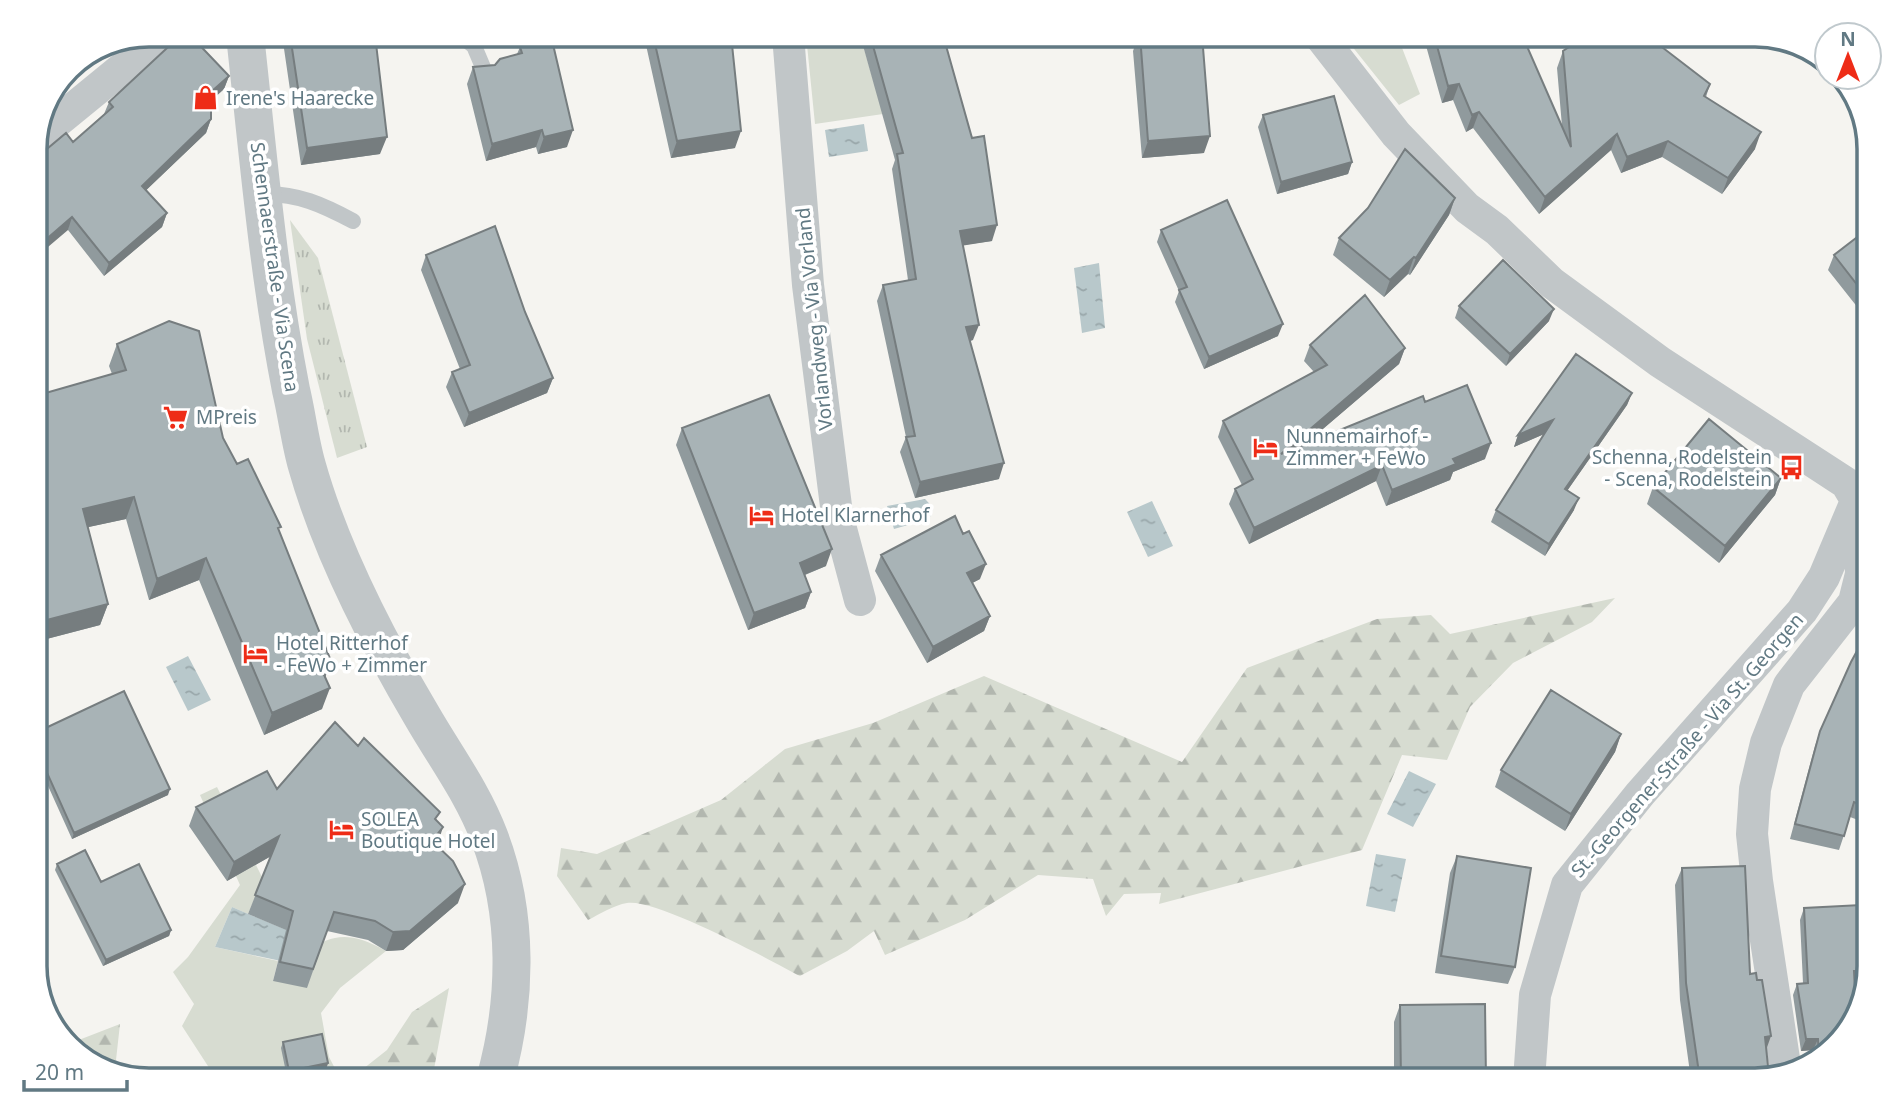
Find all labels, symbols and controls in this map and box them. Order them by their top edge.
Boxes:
north arrow [1813,21,1883,91]
text: N [1840,26,1856,52]
shop icon: Irene's Haarecke [192,84,220,112]
place label: Irene's Haarecke [226,85,374,111]
street label: Schennaerstraße - Via Scena [245,140,305,394]
street label: Vorlandweg - Via Vorland [789,206,839,432]
supermarket icon: MPreis [162,403,190,431]
place label: MPreis [196,404,257,430]
place label: Nunnemairhof - Zimmer + FeWo [1286,423,1428,471]
hotel icon: Nunnemairhof - Zimmer + FeWo [1252,433,1280,461]
place label: Schenna, Rodelstein - Scena, Rodelstein [1592,444,1772,492]
bus stop icon: Schenna, Rodelstein - Scena, Rodelstein [1778,454,1806,482]
hotel icon: Hotel Klarnerhof [747,501,775,529]
place label: Hotel Klarnerhof [781,502,931,528]
street label: St.-Georgener-Straße - Via St. Georgen [1565,607,1809,883]
place label: Hotel Ritterhof - FeWo + Zimmer [276,630,427,678]
hotel icon: Hotel Ritterhof - FeWo + Zimmer [242,640,270,668]
place label: SOLEA Boutique Hotel [361,806,495,854]
hotel icon: SOLEA Boutique Hotel [327,816,355,844]
scale bar [24,1048,128,1092]
text: 20 m [35,1058,84,1086]

